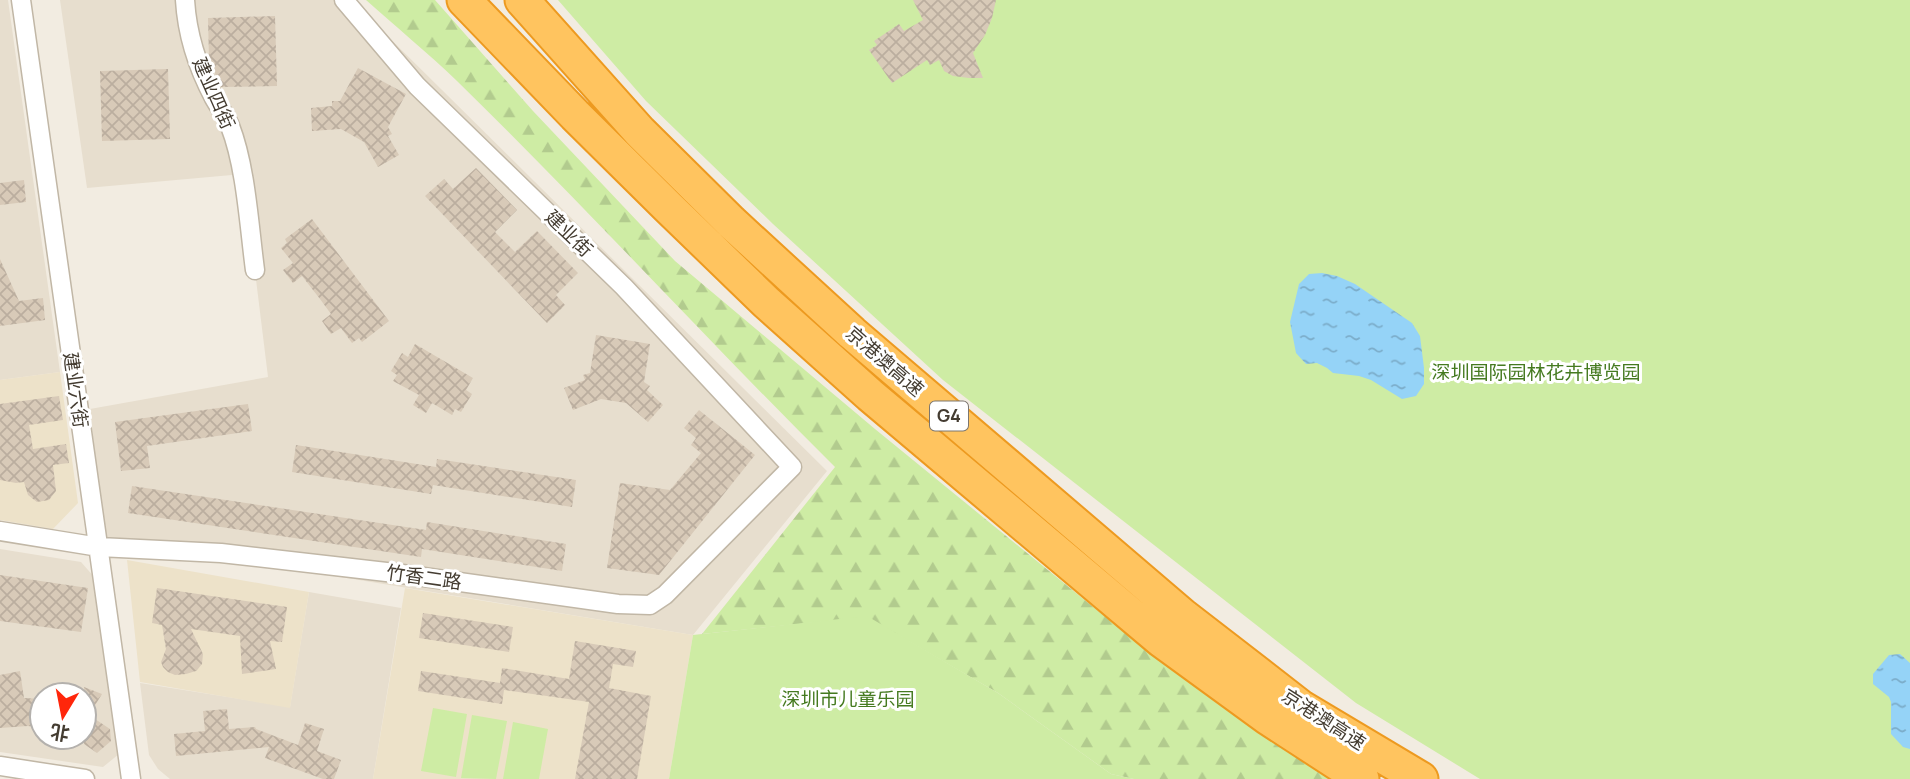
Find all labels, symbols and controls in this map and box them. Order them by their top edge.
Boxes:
street label: 建业四街 [187,53,241,133]
street label: 建业街 [539,204,599,262]
street label: 京港澳高速 [841,320,929,402]
street label: 建业六街 [58,351,94,429]
park label: 深圳国际园林花卉博览园 [1431,359,1641,385]
road number: G4 [930,402,968,430]
street label: 竹香二路 [385,559,463,595]
north arrow [28,681,98,751]
street label: 京港澳高速 [1277,682,1371,756]
park label: 深圳市儿童乐园 [781,686,915,712]
text: 北 [48,718,72,747]

